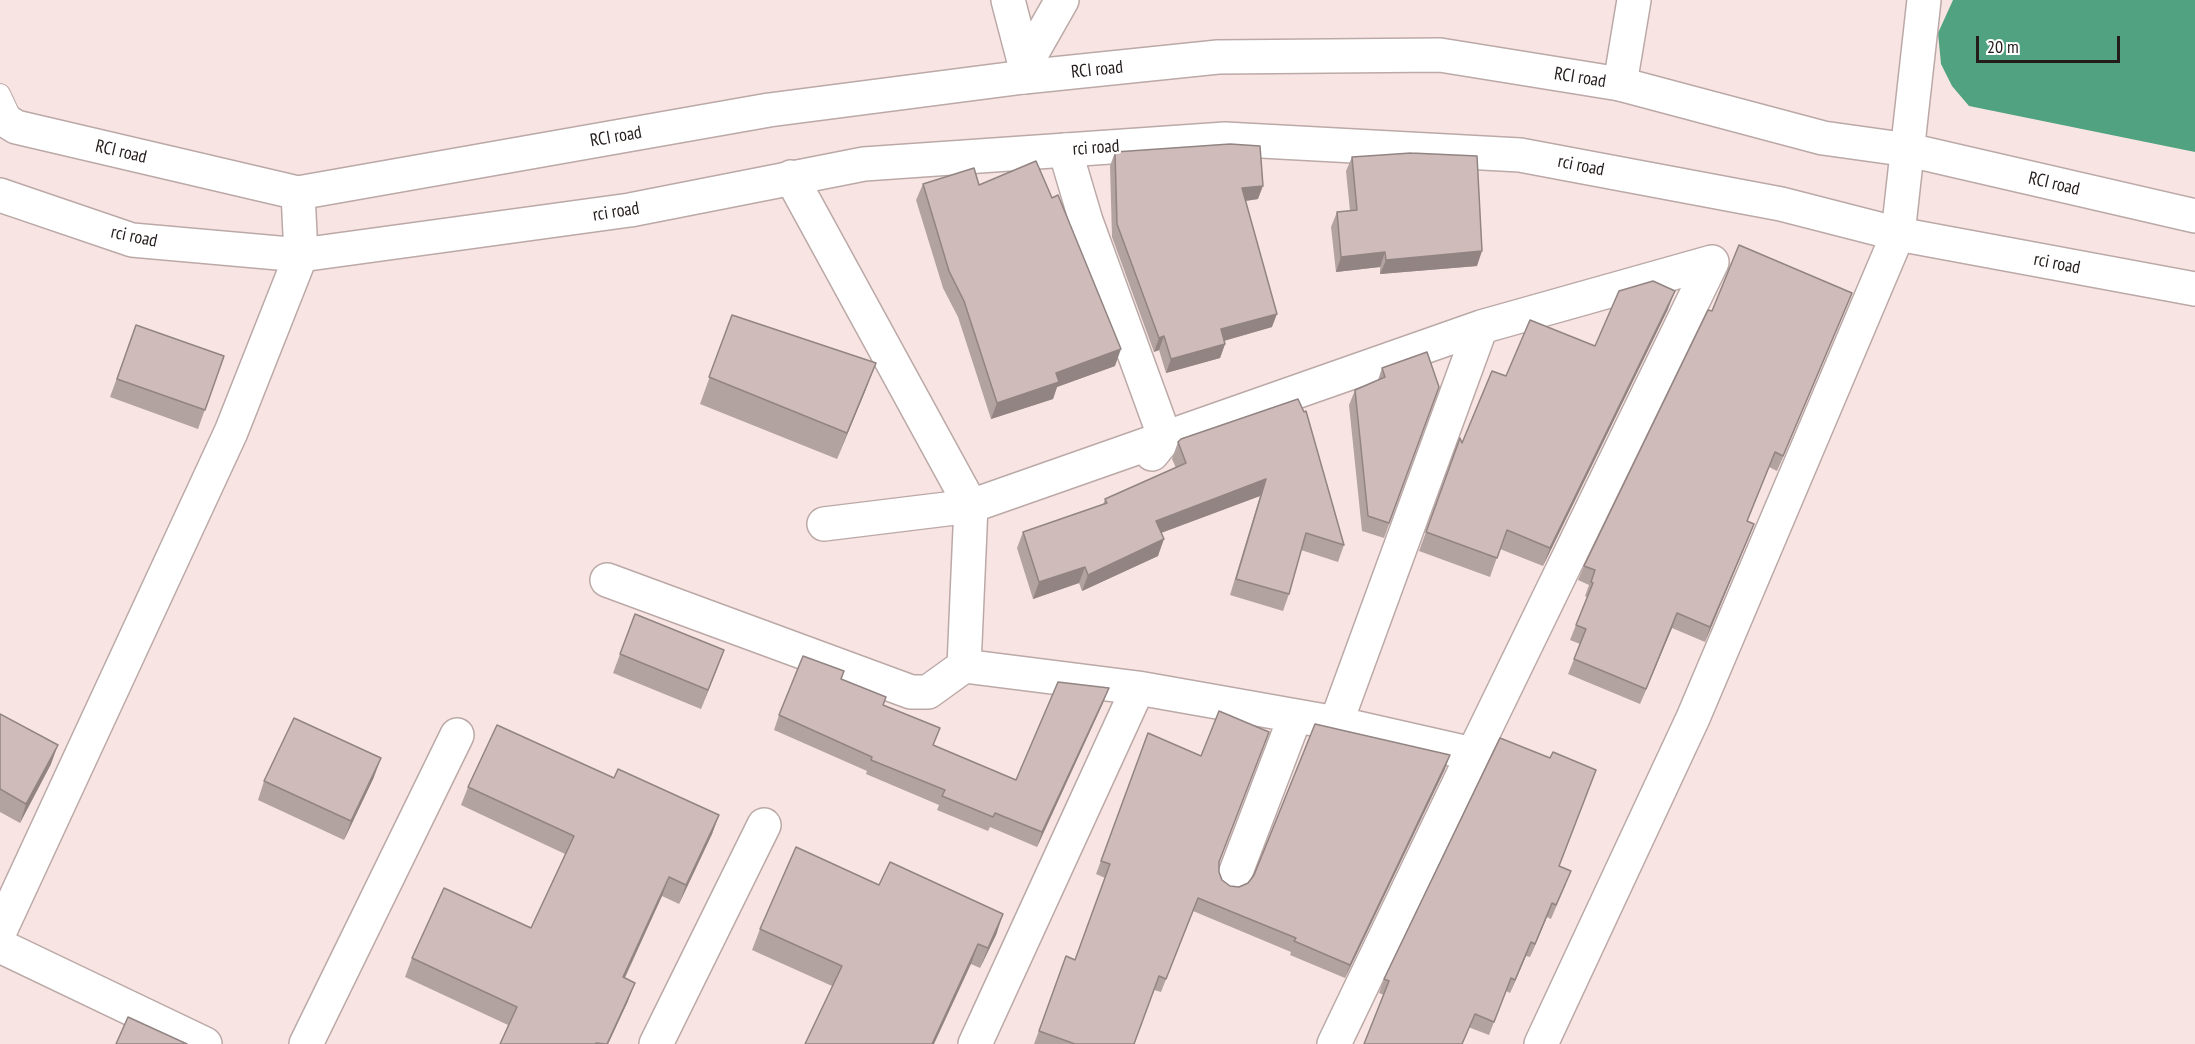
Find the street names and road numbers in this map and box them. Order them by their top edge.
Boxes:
street label: RCI road [1070,57,1124,83]
street label: RCI road [1553,63,1607,93]
street label: RCI road [588,122,644,152]
street label: RCI road [93,136,149,168]
street label: rci road [1072,136,1120,160]
street label: rci road [1556,151,1606,181]
street label: RCI road [2026,168,2082,200]
street label: rci road [591,198,641,226]
street label: rci road [109,222,159,252]
street label: rci road [2032,249,2082,279]

